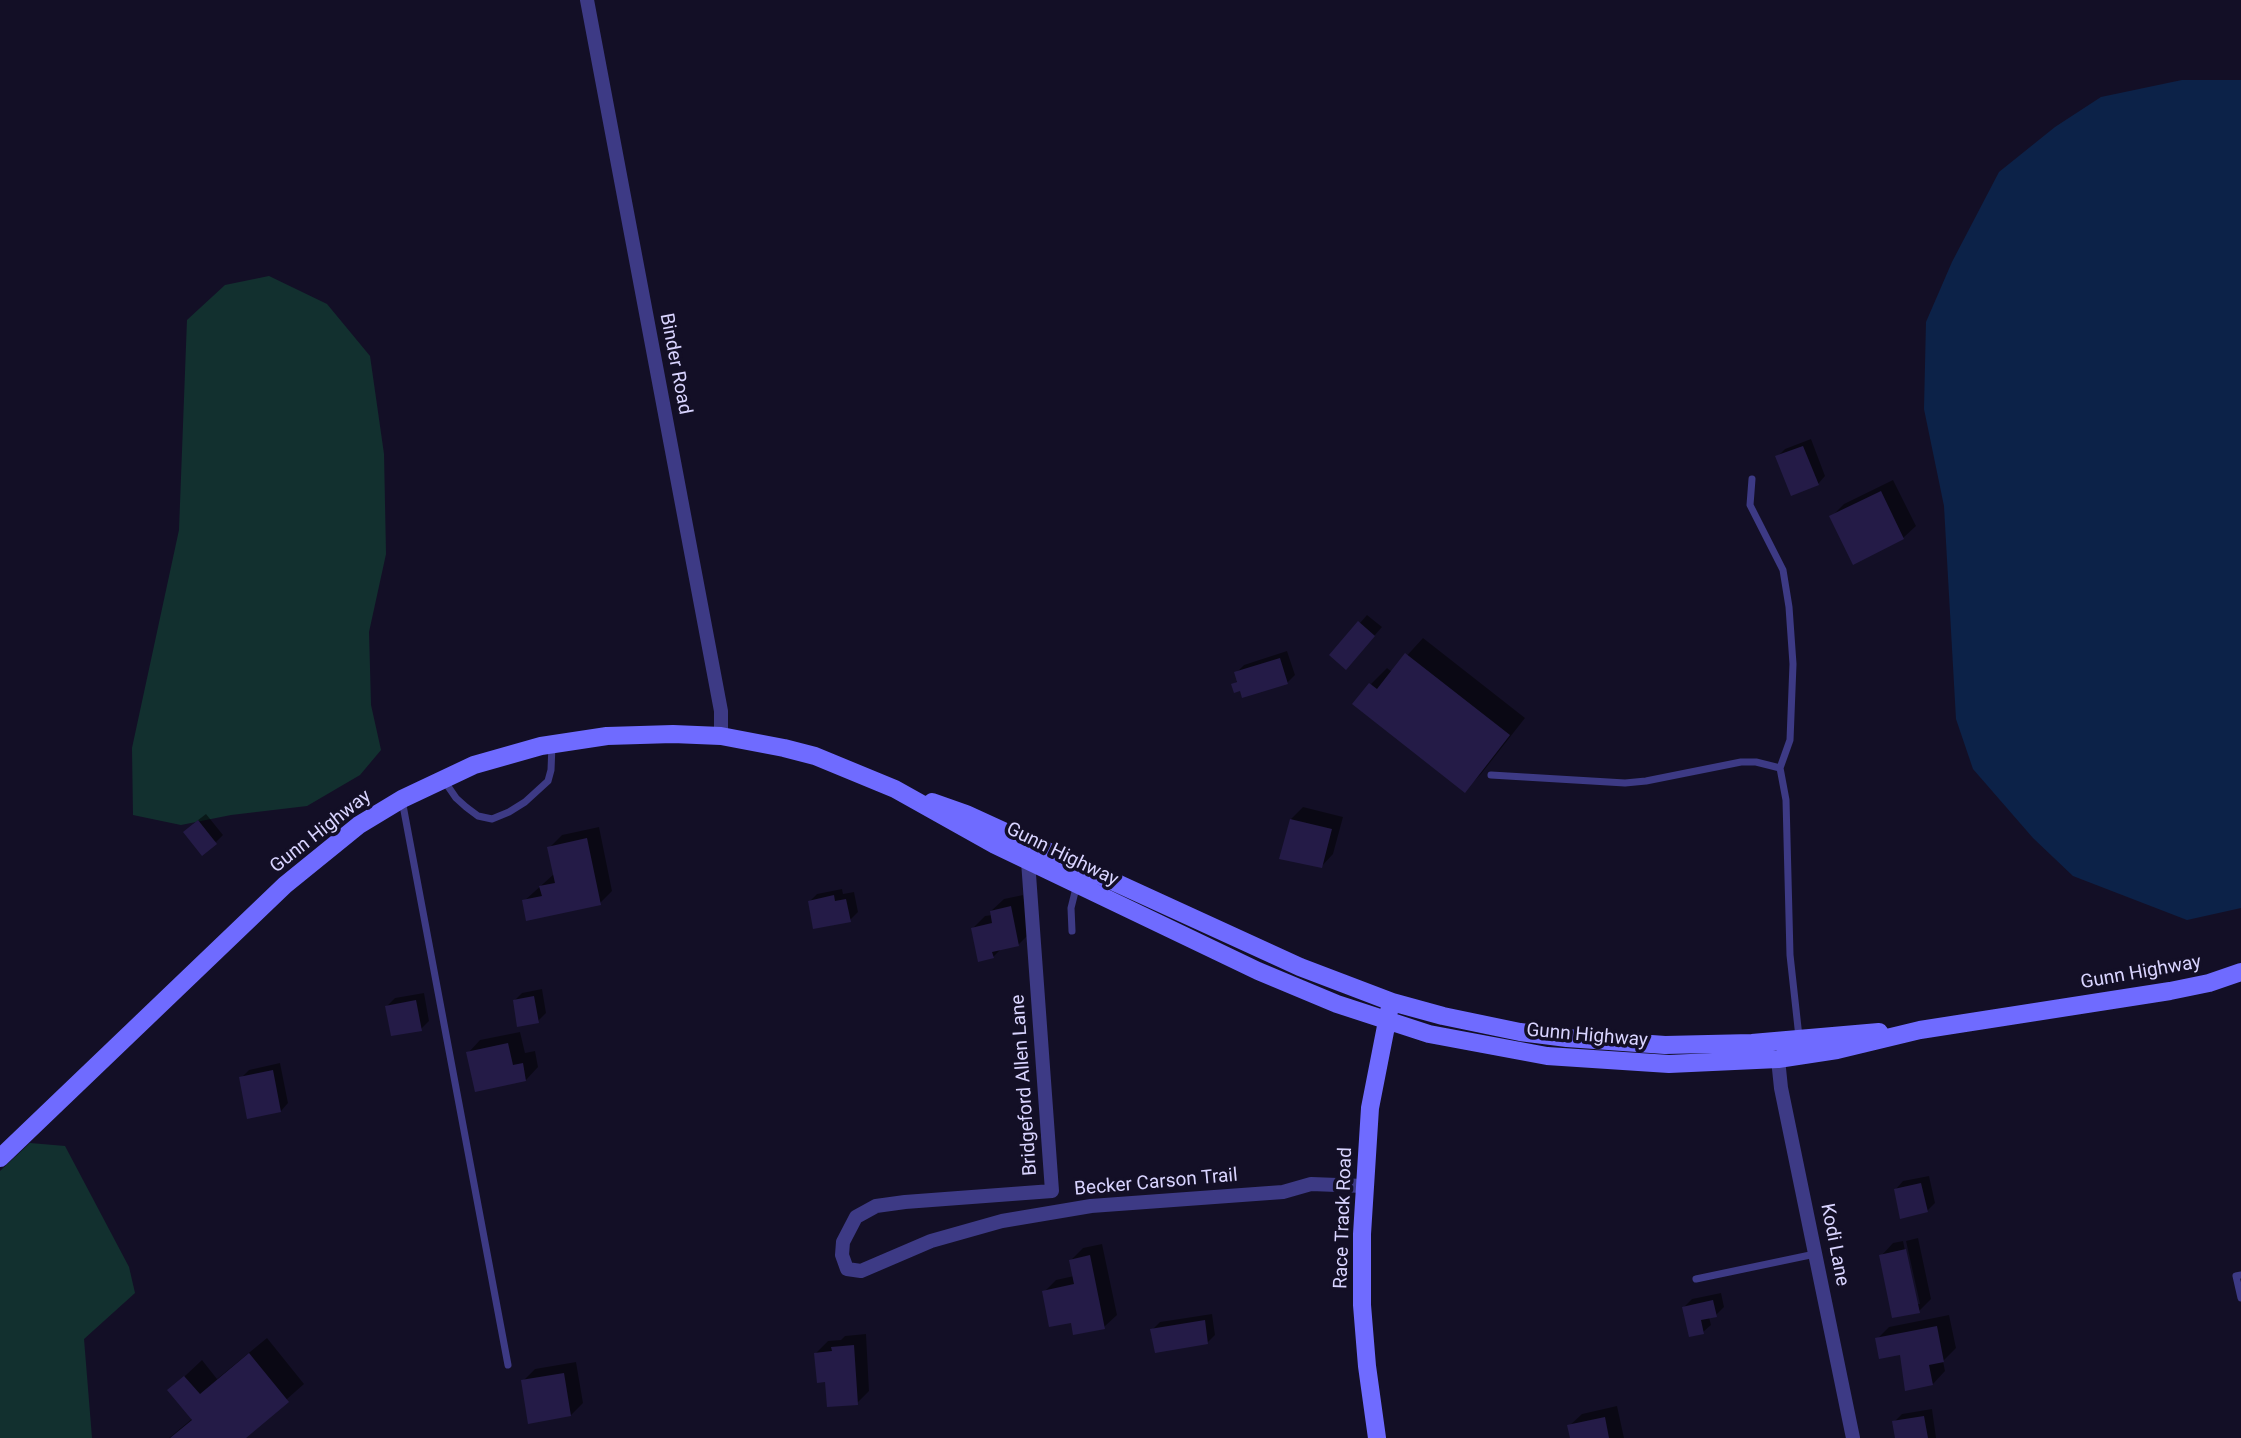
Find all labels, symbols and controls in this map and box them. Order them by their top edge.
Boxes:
street label: Binder Road [654,312,696,416]
street label: Gunn Highway [266,785,376,879]
street label: Gunn Highway [1002,818,1122,892]
street label: Gunn Highway [2079,951,2203,995]
street label: Bridgeford Allen Lane [1007,994,1043,1176]
street label: Gunn Highway [1525,1019,1649,1053]
street label: Race Track Road [1330,1147,1358,1289]
street label: Becker Carson Trail [1073,1165,1239,1201]
street label: Kodi Lane [1815,1202,1853,1288]

